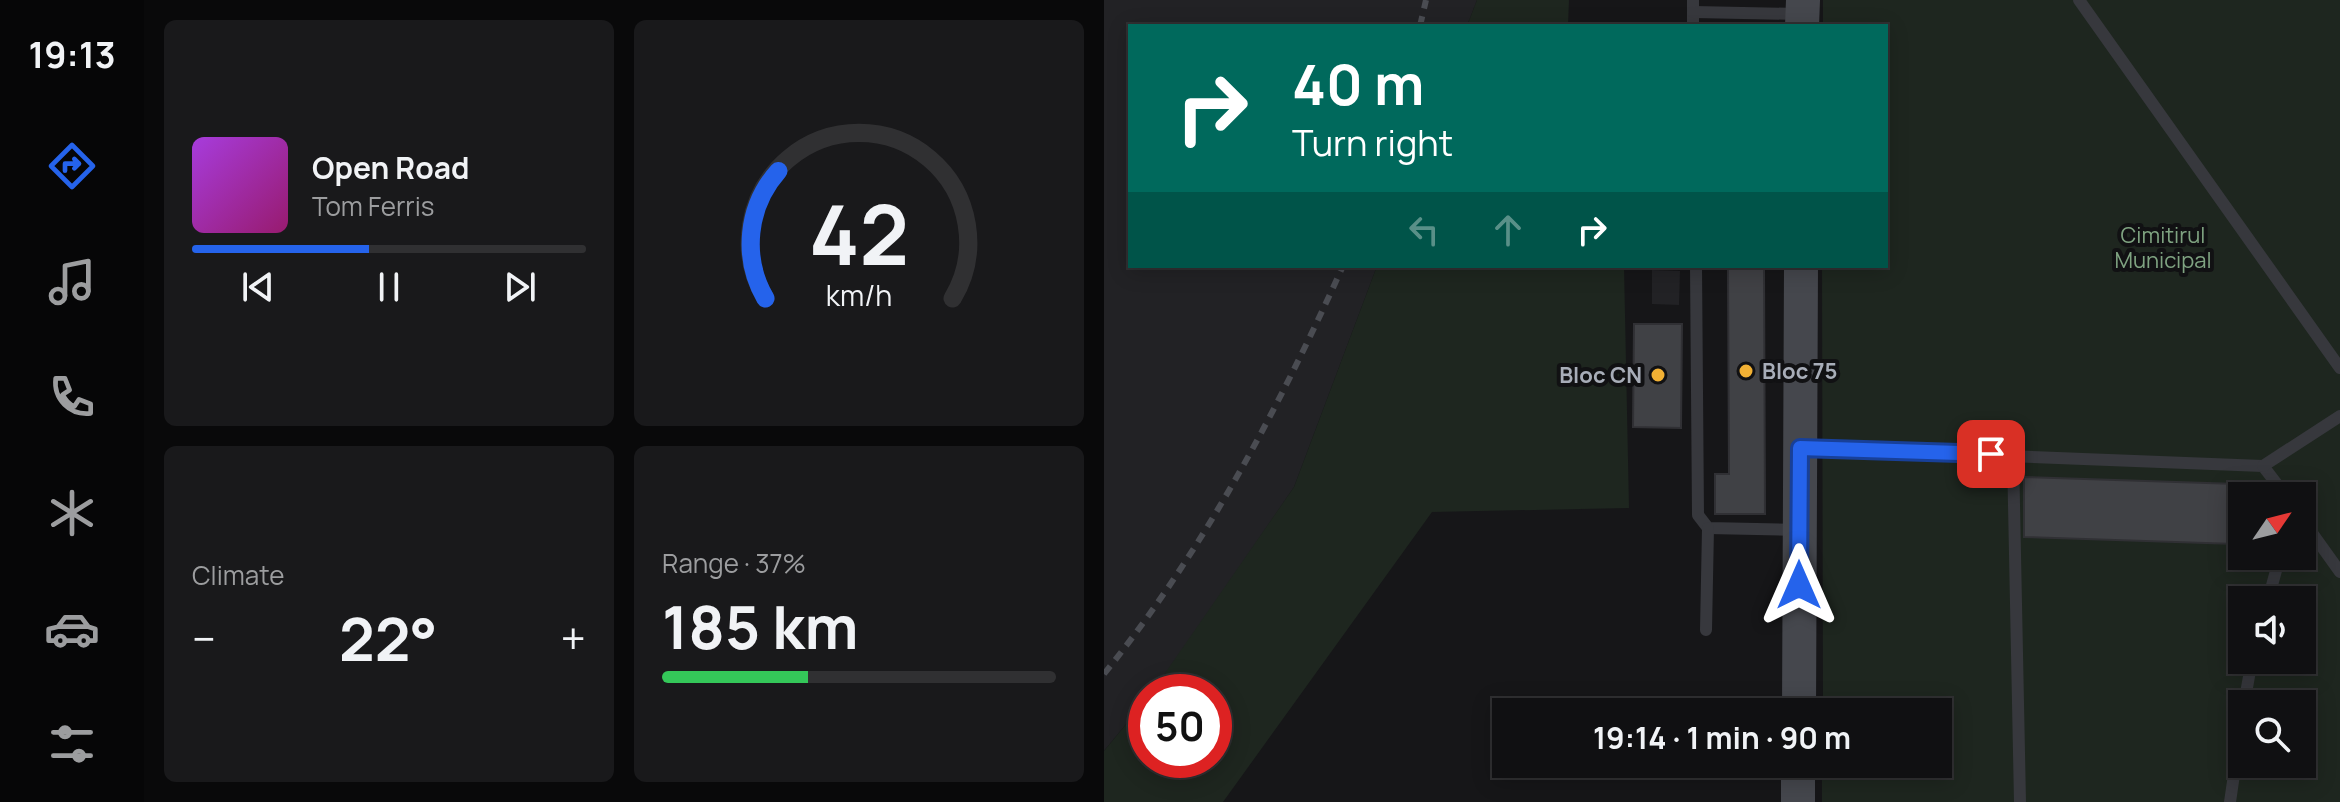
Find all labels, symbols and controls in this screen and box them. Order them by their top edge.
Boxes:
text: 19:13 [28,30,116,79]
text: 40 m [1292,45,1424,122]
icon: right [1160,56,1264,160]
text: Turn right [1292,118,1453,167]
icon: directions [44,138,100,194]
text: Open Road [312,147,469,188]
text: 42 [809,176,909,290]
text: Tom Ferris [312,188,434,224]
icon: left [1402,208,1446,252]
icon: ahead [1486,208,1530,252]
icon: right [1570,208,1614,252]
park label: Cimitirul Municipal [2114,220,2212,275]
icon: music [44,254,100,310]
icon: previous [236,265,280,309]
icon: pause [367,265,411,309]
icon: next [498,265,542,309]
text: km/h [826,276,892,315]
place label: Bloc 75 [1762,356,1837,386]
place label: Bloc CN [1559,360,1642,390]
marker: Bloc 75 [1737,362,1755,380]
marker: Bloc CN [1649,366,1667,384]
icon: phone [44,369,100,425]
pin [1957,420,2025,488]
icon: arrive [1969,432,2013,476]
north arrow [2228,482,2316,570]
map controls [2228,482,2316,778]
icon: climate [44,485,100,541]
position arrow [1757,543,1841,627]
text: Range · 37% [662,545,806,581]
text: Climate [192,557,284,593]
text: 185 km [662,585,858,667]
button: sound [2228,586,2316,674]
text: 22° [339,597,437,679]
icon: car [44,601,100,657]
text: − [192,608,216,668]
text: + [561,608,586,668]
speed limit sign: 50 [1128,674,1232,778]
button: search [2228,690,2316,778]
icon: filters [44,716,100,772]
text: 19:14 · 1 min · 90 m [1593,717,1851,758]

